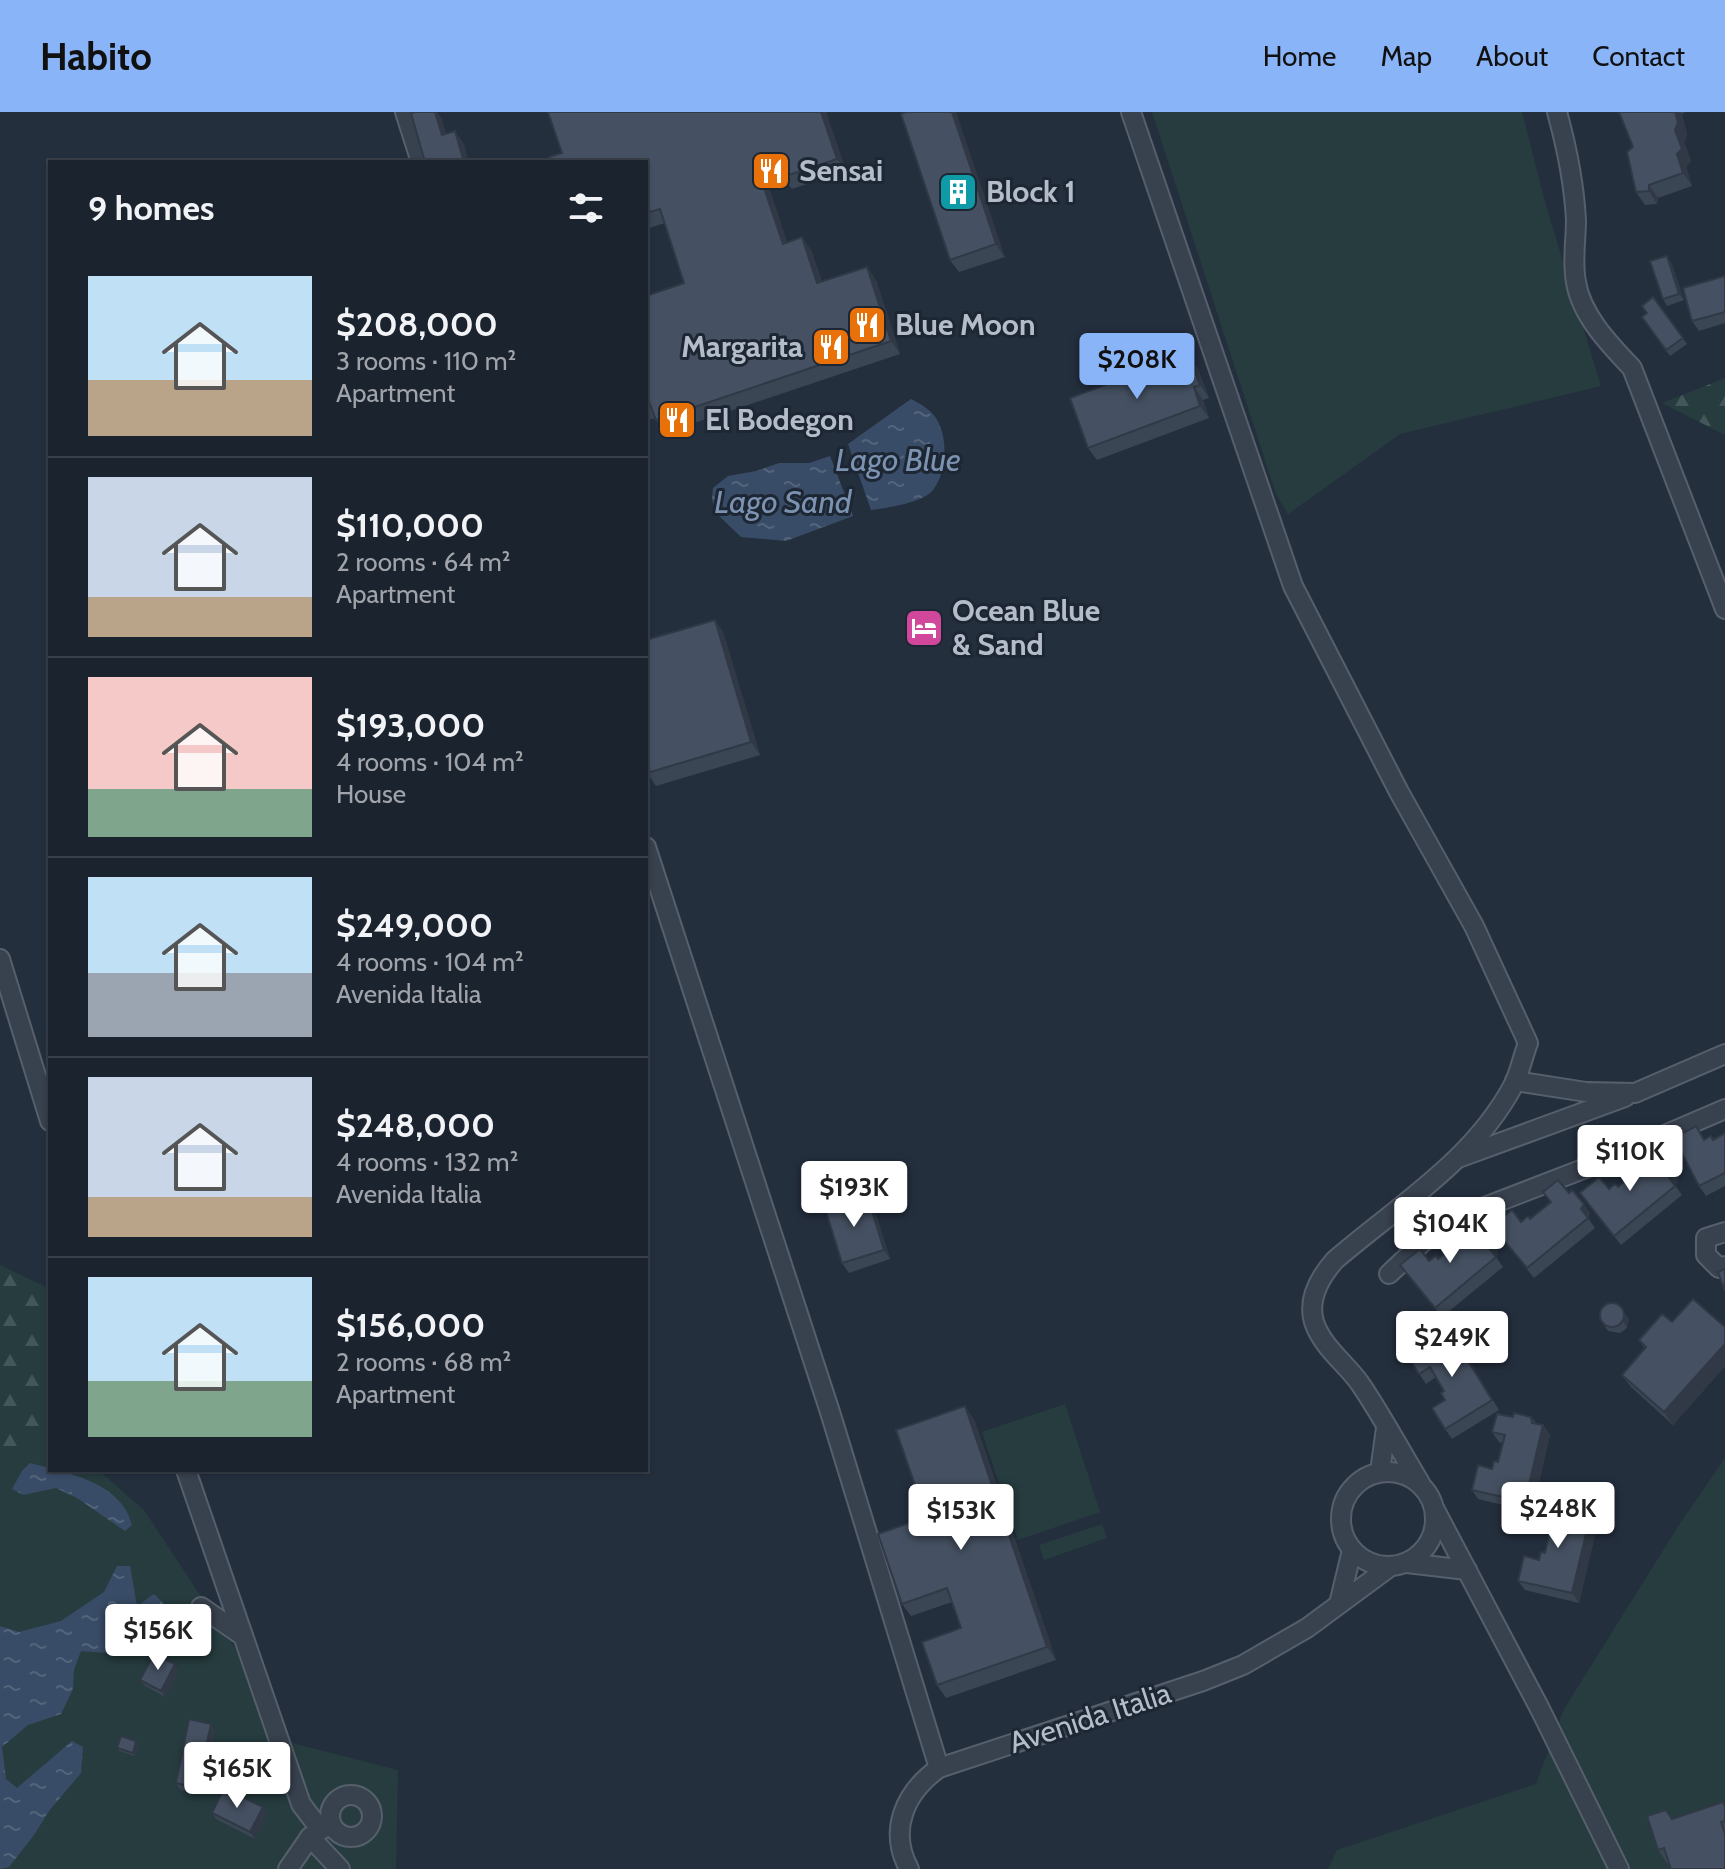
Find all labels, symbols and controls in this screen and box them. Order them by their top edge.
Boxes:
text: Habito [40,33,152,80]
text: Home [1263,39,1336,73]
text: Map [1380,39,1432,73]
text: About [1476,39,1548,73]
text: Contact [1592,39,1685,73]
restaurant icon: Sensai [750,150,792,192]
place label: Sensai [799,152,883,189]
building icon: Block 1 [937,171,979,213]
place label: Block 1 [986,173,1075,210]
icon: filters [564,186,608,230]
text: 9 homes [88,187,214,229]
text: $208,000 [336,303,498,345]
restaurant icon: Blue Moon [846,304,888,346]
place label: Blue Moon [895,306,1035,343]
icon: home [152,308,248,404]
restaurant icon: Margarita [810,326,852,368]
place label: Margarita [681,328,803,365]
pin: $208K [1081,333,1193,401]
text: $208K [1097,343,1177,375]
text: 3 rooms · 110 m² [336,345,516,377]
text: Apartment [336,377,455,409]
restaurant icon: El Bodegon [656,399,698,441]
place label: El Bodegon [705,401,854,438]
water label: Lago Blue [835,440,961,479]
water label: Lago Sand [714,482,853,521]
text: $110,000 [336,504,484,546]
icon: home [152,509,248,605]
text: 2 rooms · 64 m² [336,546,511,578]
text: Apartment [336,578,455,610]
place label: Ocean Blue & Sand [952,592,1100,663]
hotel icon: Ocean Blue & Sand [903,607,945,649]
text: $193,000 [336,704,485,746]
icon: home [152,709,248,805]
text: 4 rooms · 104 m² [336,746,524,778]
text: House [336,778,406,810]
text: $249,000 [336,904,493,946]
icon: home [152,909,248,1005]
text: 4 rooms · 104 m² [336,946,524,978]
text: Avenida Italia [336,978,482,1010]
text: $248,000 [336,1104,495,1146]
icon: home [152,1109,248,1205]
pin: $110K [1574,1125,1686,1193]
text: $110K [1596,1135,1664,1167]
text: 4 rooms · 132 m² [336,1146,518,1178]
pin: $193K [798,1161,910,1229]
text: $193K [819,1171,889,1203]
text: Avenida Italia [336,1178,482,1210]
pin: $104K [1394,1197,1506,1265]
text: $104K [1412,1207,1488,1239]
text: $156,000 [336,1304,485,1346]
icon: home [152,1309,248,1405]
pin: $249K [1396,1311,1508,1379]
text: $249K [1414,1321,1490,1353]
text: 2 rooms · 68 m² [336,1346,511,1378]
text: Apartment [336,1378,455,1410]
pin: $248K [1502,1482,1614,1550]
pin: $153K [905,1484,1017,1552]
text: $248K [1520,1492,1597,1524]
text: $153K [927,1494,995,1526]
pin: $156K [102,1604,214,1672]
text: $156K [123,1614,193,1646]
street label: Avenida Italia [1004,1674,1176,1761]
pin: $165K [181,1742,293,1810]
text: $165K [202,1752,272,1784]

